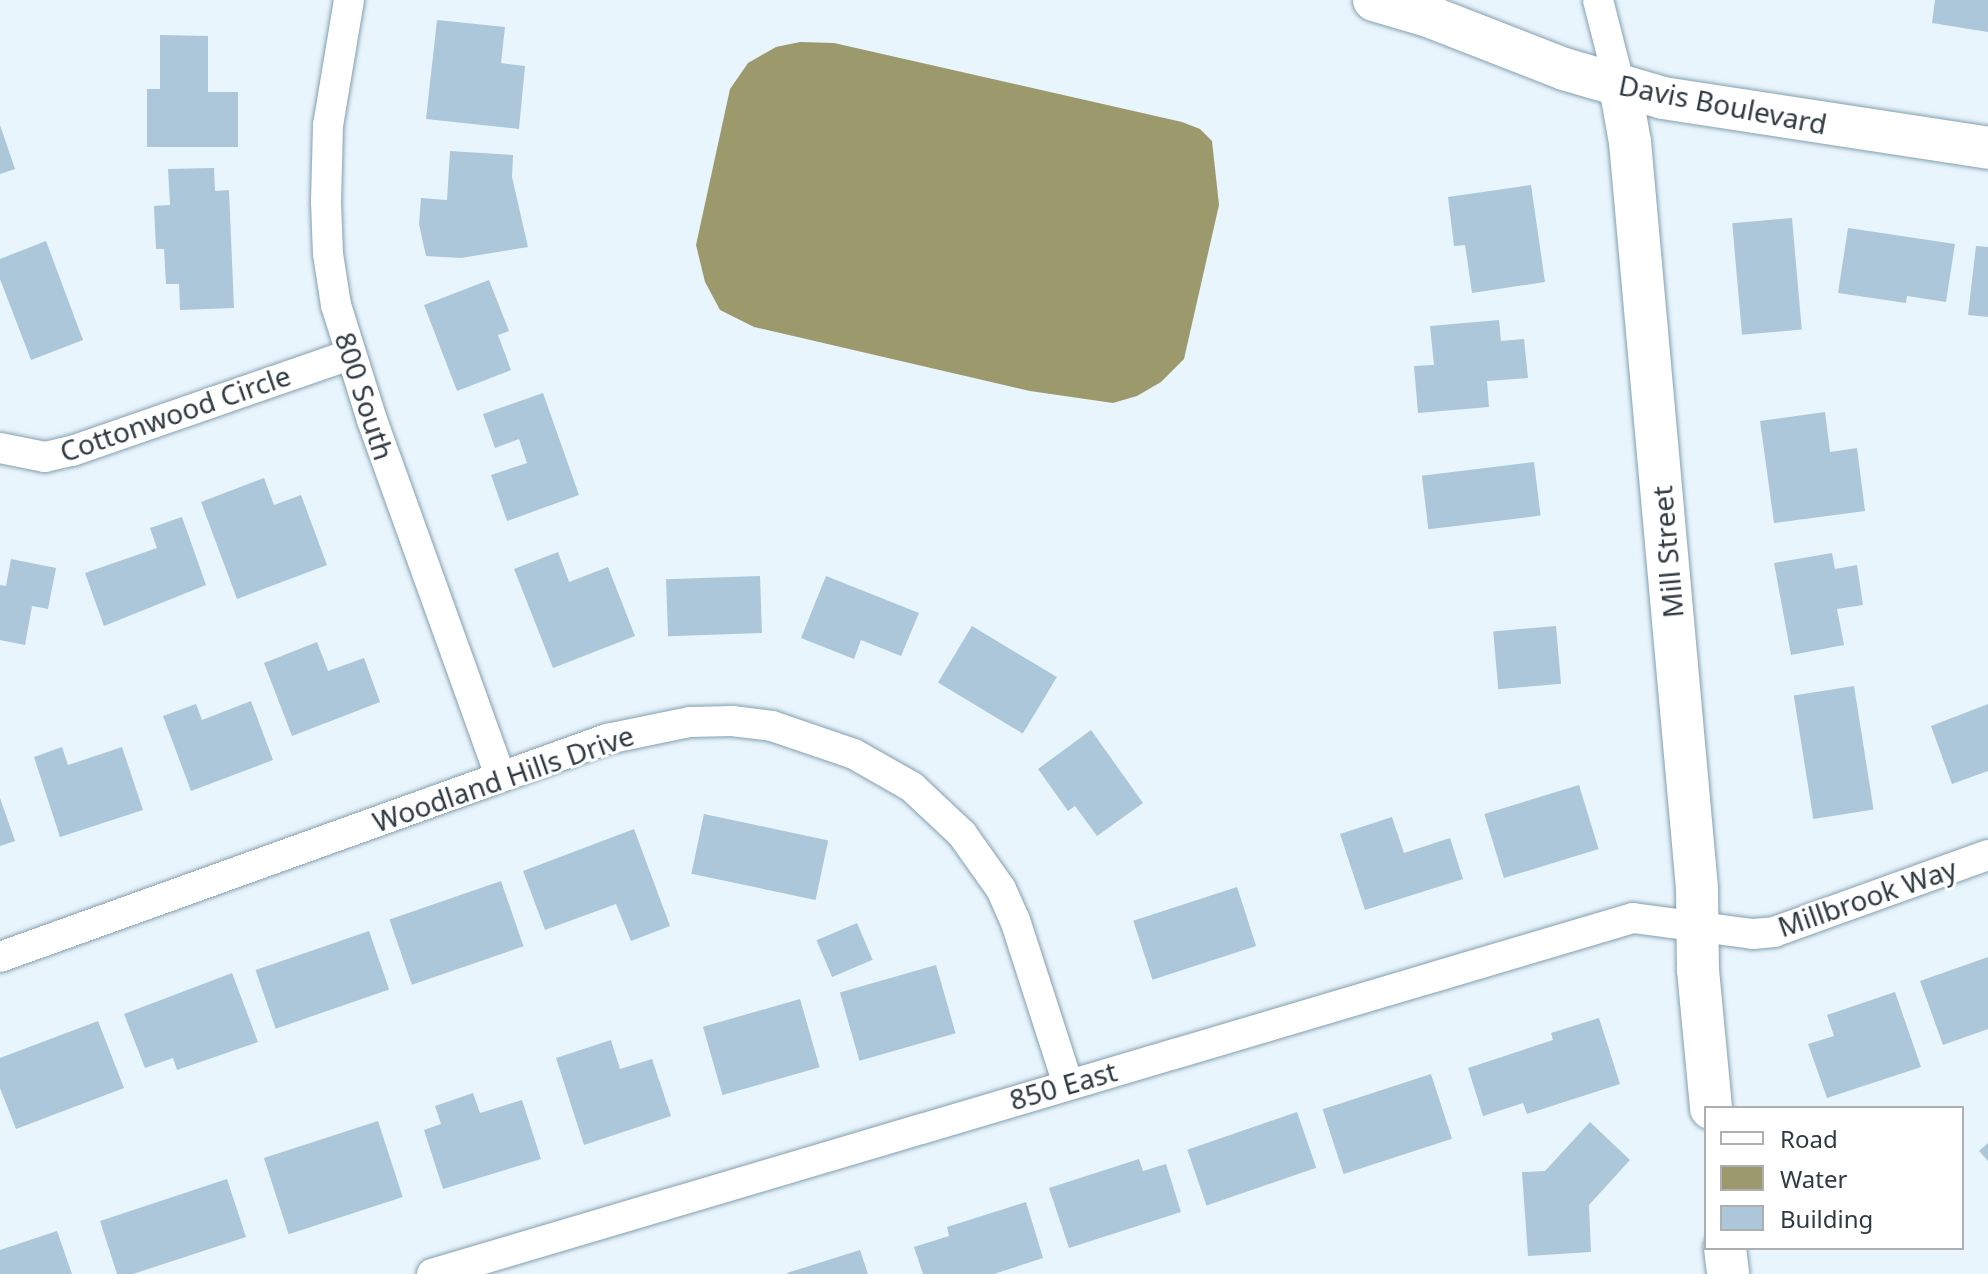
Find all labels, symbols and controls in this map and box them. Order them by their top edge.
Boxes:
street label: Davis Boulevard [1616,67,1830,141]
street label: 800 South [329,328,401,464]
street label: Cottonwood Circle [55,358,295,468]
street label: Mill Street [1644,485,1690,619]
street label: Woodland Hills Drive [368,718,638,838]
street label: Millbrook Way [1773,851,1961,943]
street label: 850 East [1005,1054,1121,1116]
legend [1704,1106,1964,1250]
text: Road [1780,1122,1838,1155]
text: Water [1780,1162,1847,1195]
text: Building [1780,1202,1873,1235]

